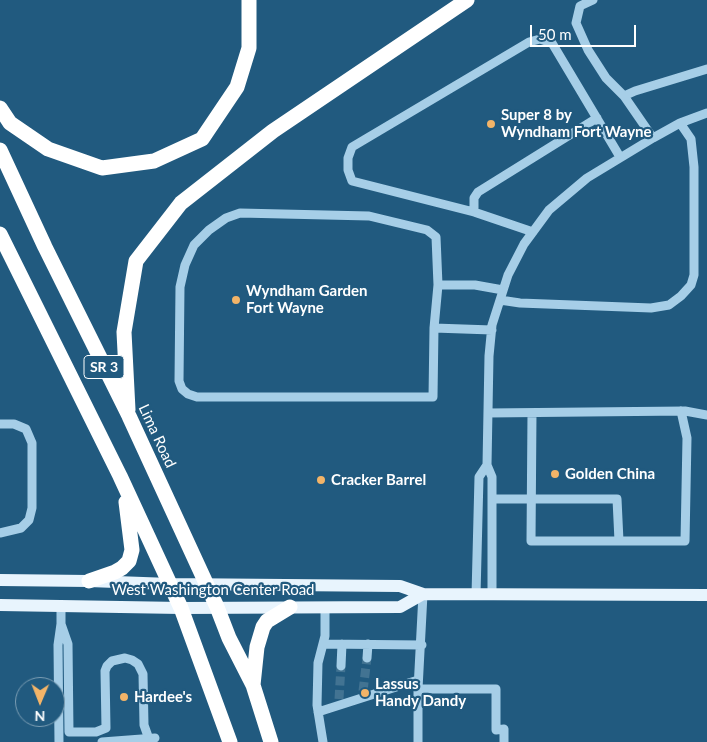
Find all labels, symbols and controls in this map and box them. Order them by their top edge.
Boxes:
scale bar [532,15,638,47]
text: 50 m [538,25,572,43]
place label: Super 8 by Wyndham Fort Wayne [501,106,652,141]
marker: Super 8 by Wyndham Fort Wayne [485,118,497,130]
place label: Wyndham Garden Fort Wayne [246,282,368,317]
marker: Wyndham Garden Fort Wayne [230,294,242,306]
road number: SR 3 [84,356,124,378]
street label: Lima Road [134,401,180,471]
place label: Golden China [565,465,655,483]
marker: Golden China [549,468,561,480]
place label: Cracker Barrel [331,471,426,489]
marker: Cracker Barrel [315,474,327,486]
street label: West Washington Center Road [111,581,315,599]
place label: Lassus Handy Dandy [375,675,466,710]
north arrow [15,677,65,727]
marker: Lassus Handy Dandy [359,687,371,699]
place label: Hardee's [134,688,192,706]
marker: Hardee's [118,691,130,703]
text: N [34,708,45,725]

